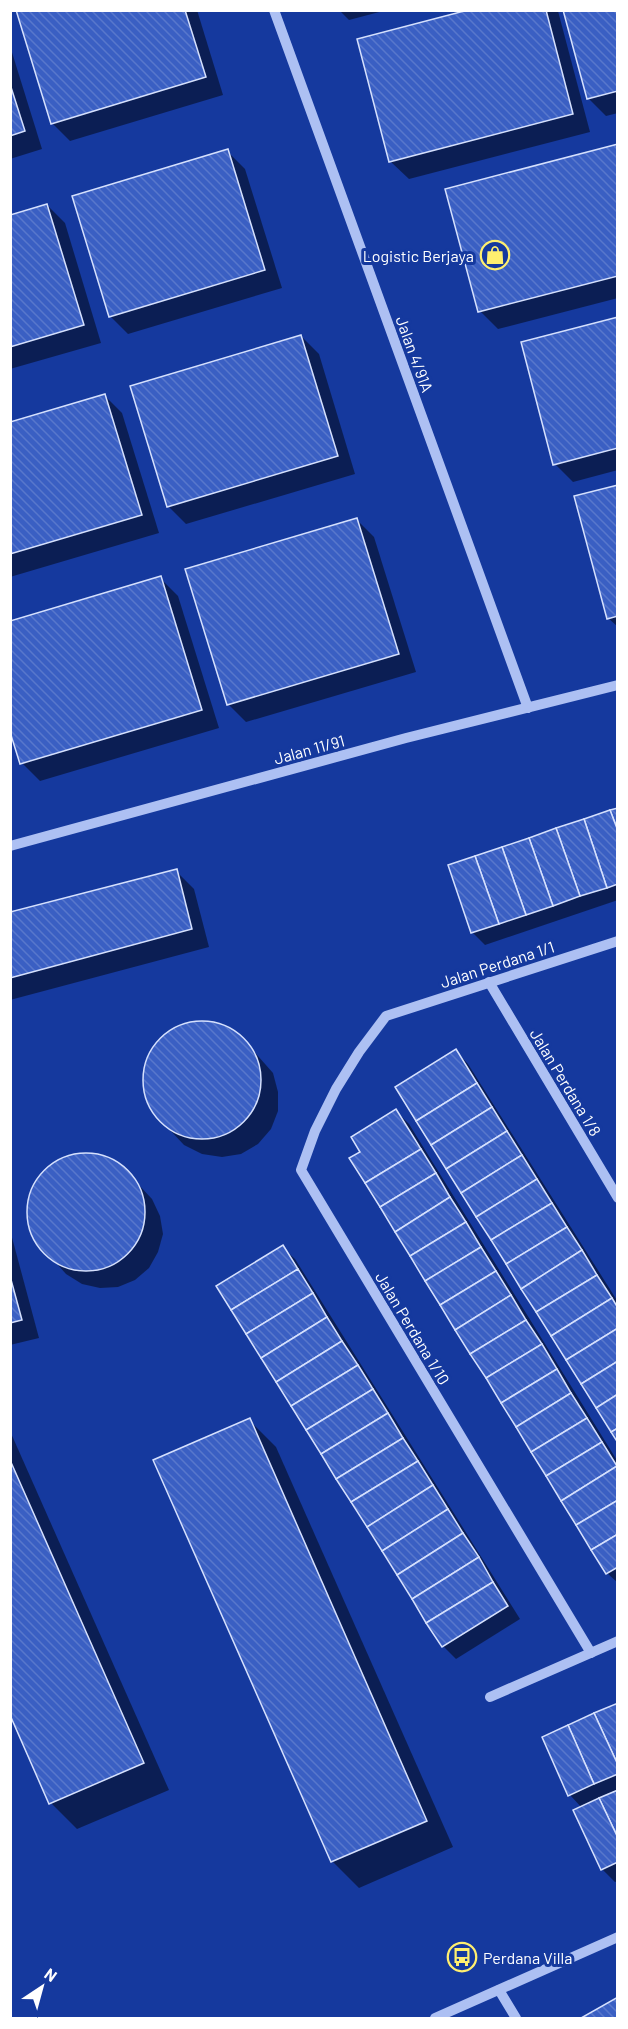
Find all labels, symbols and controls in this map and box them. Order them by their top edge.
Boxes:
shop icon: Logistic Berjaya [479,239,511,271]
place label: Logistic Berjaya [363,246,474,265]
street label: Jalan 4/91A [392,313,438,395]
street label: Jalan 11/91 [272,730,346,768]
street label: Jalan Perdana 1/1 [437,937,557,991]
street label: Jalan Perdana 1/8 [526,1025,606,1139]
street label: Jalan Perdana 1/10 [372,1268,454,1388]
bus stop icon: Perdana Villa [446,1941,478,1973]
place label: Perdana Villa [483,1948,572,1967]
north arrow [12,1957,72,2017]
text: N [41,1964,61,1985]

